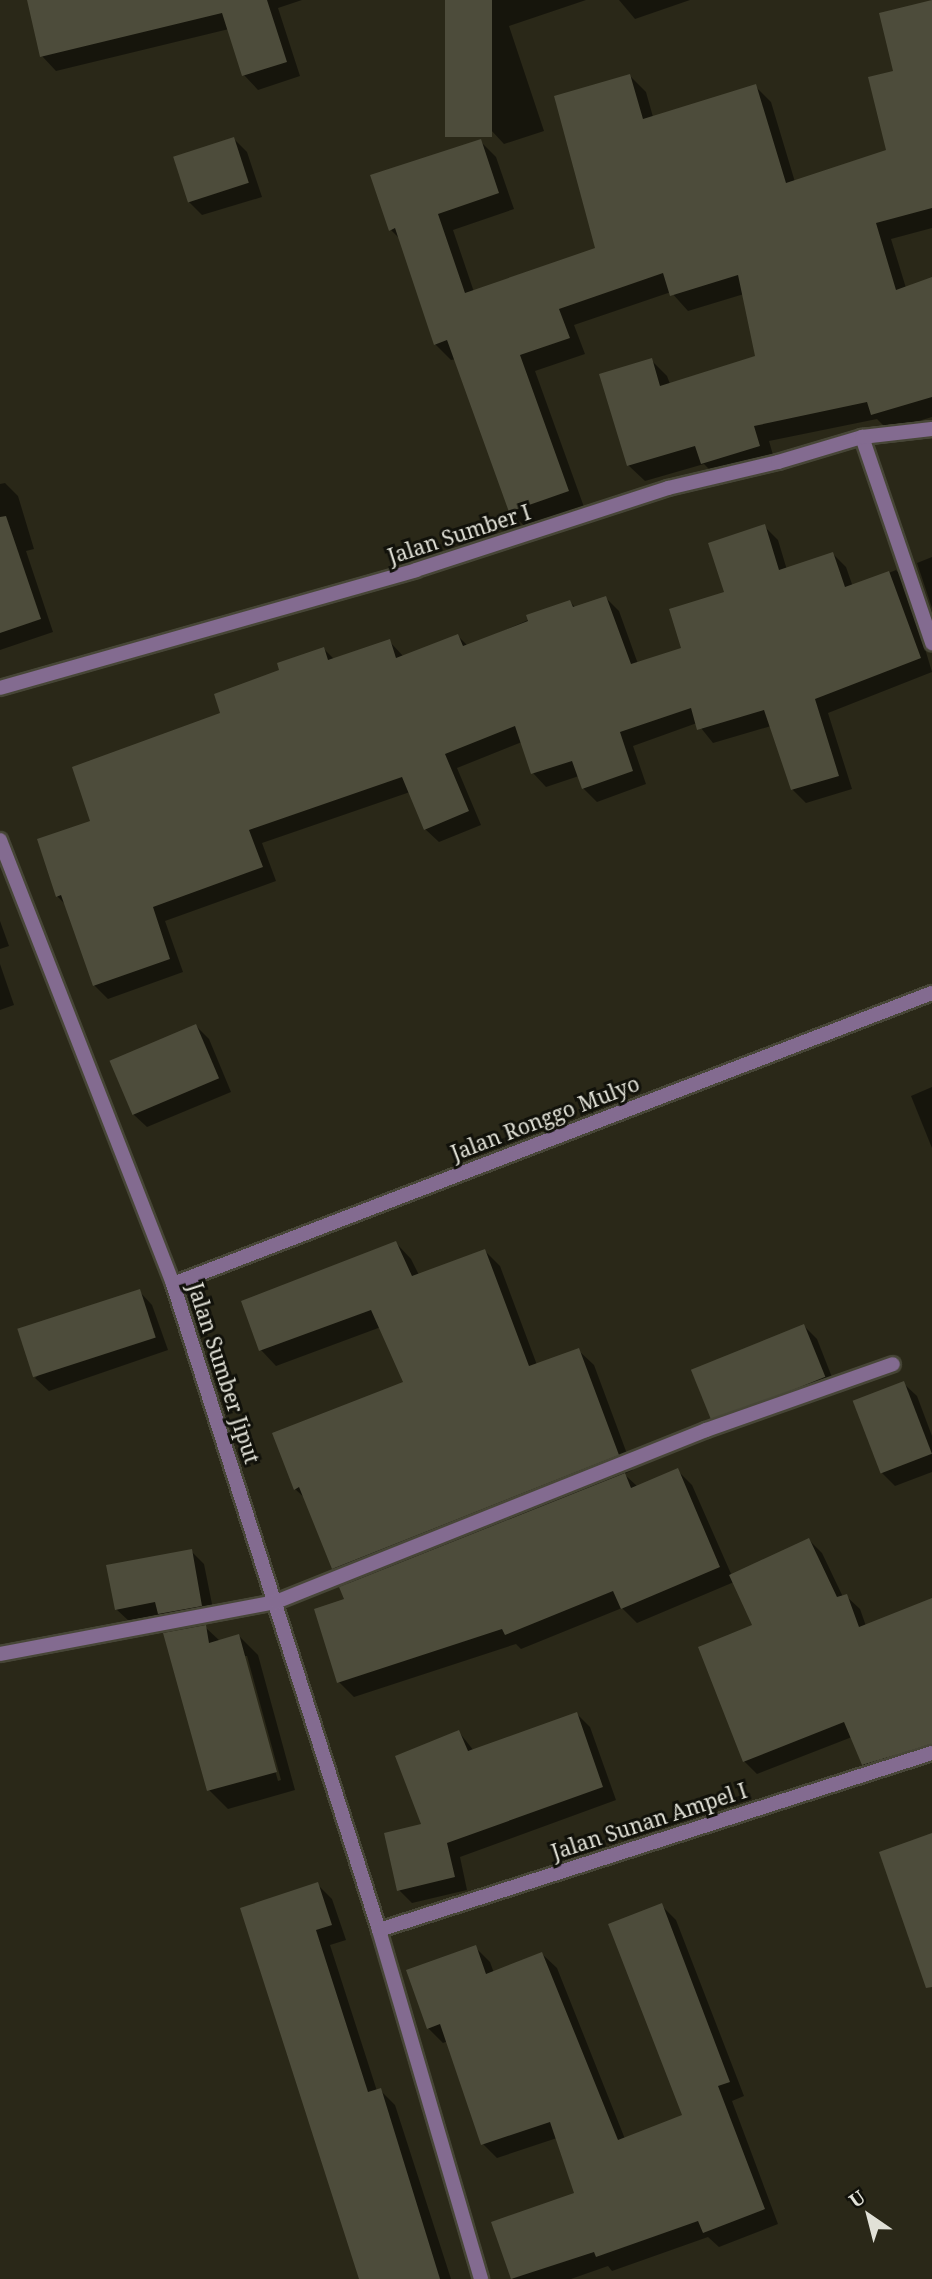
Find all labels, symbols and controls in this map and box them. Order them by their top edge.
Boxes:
street label: Jalan Sumber I [385,499,533,569]
street label: Jalan Ronggo Mulyo [447,1070,643,1166]
street label: Jalan Sumber Jiput [183,1279,265,1467]
street label: Jalan Sunan Ampel I [548,1777,750,1865]
north arrow [834,2181,904,2251]
text: U [844,2184,870,2214]

